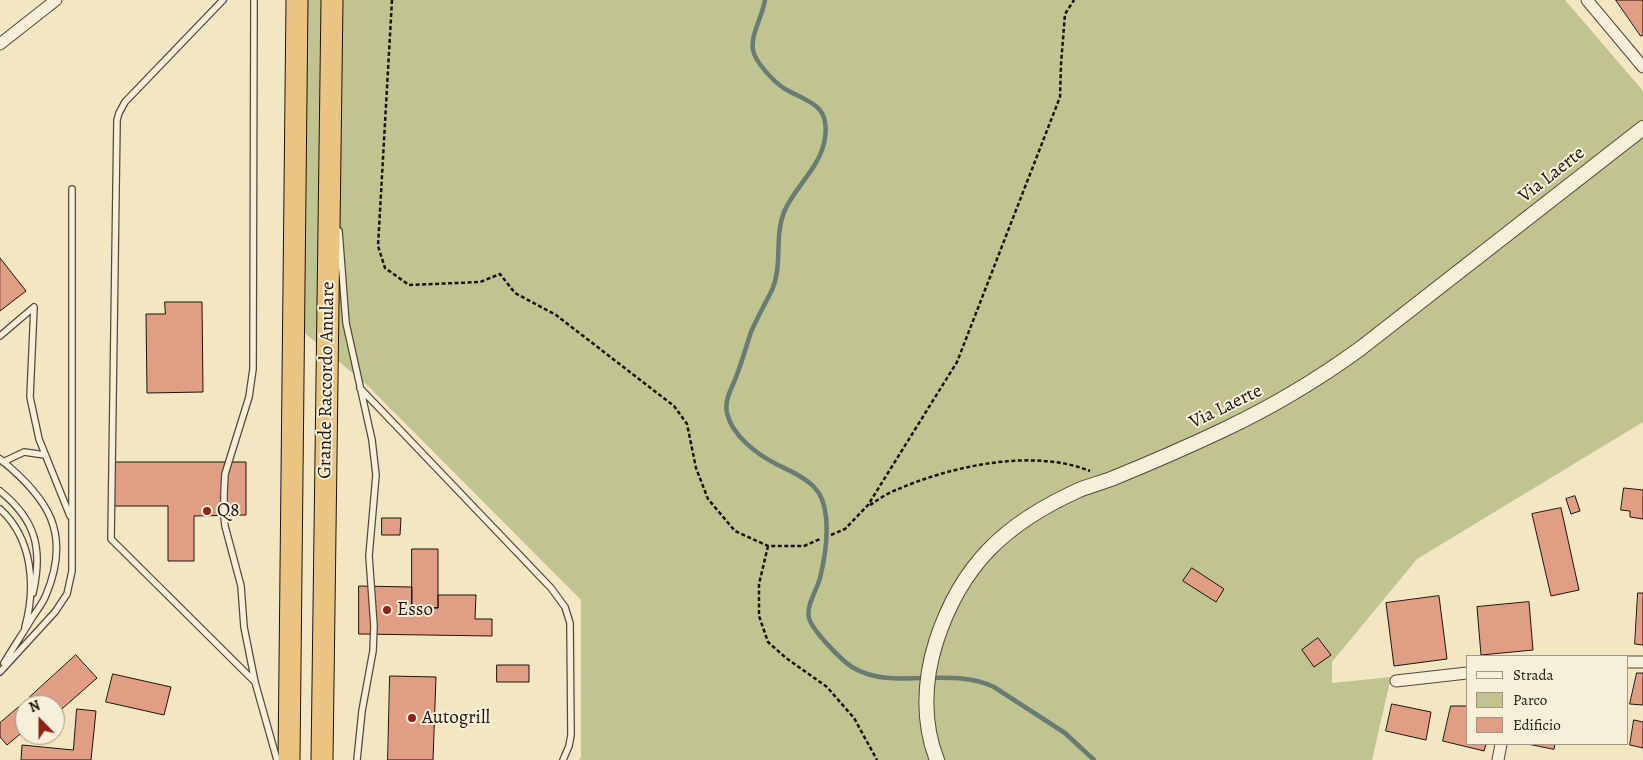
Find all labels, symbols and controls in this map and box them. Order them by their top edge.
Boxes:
street label: Via Laerte [1514,142,1590,208]
street label: Grande Raccordo Anulare [314,281,340,479]
street label: Via Laerte [1186,380,1266,434]
place label: Q8 [217,500,239,522]
marker: Q8 [201,505,213,517]
place label: Esso [397,599,433,621]
marker: Esso [381,604,393,616]
legend [1466,655,1628,745]
text: Strada [1513,665,1554,685]
text: Parco [1513,690,1547,710]
north arrow [15,695,65,745]
text: N [26,696,43,717]
place label: Autogrill [422,707,490,729]
marker: Autogrill [406,712,418,724]
text: Edificio [1513,715,1561,735]

